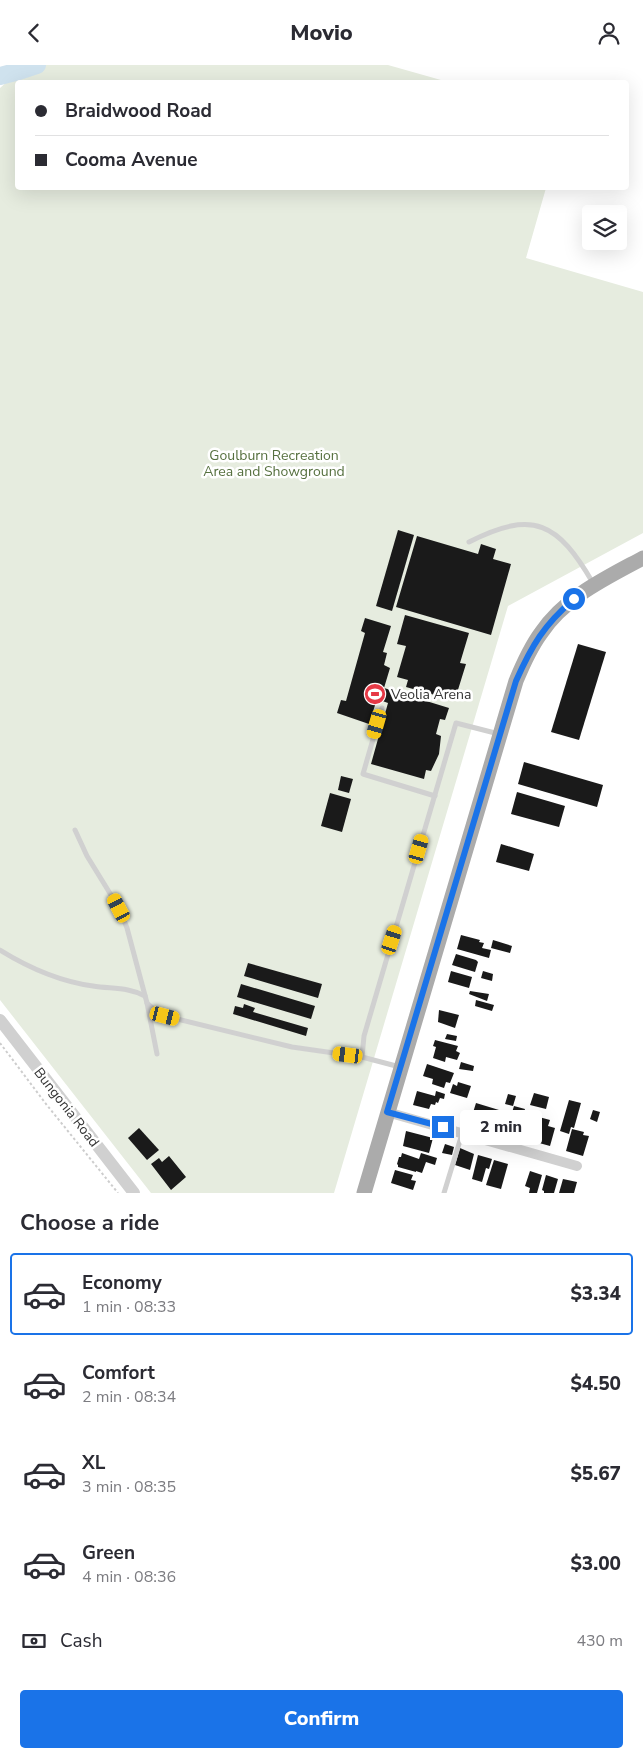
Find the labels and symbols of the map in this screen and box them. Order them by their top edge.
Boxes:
park label: Goulburn Recreation Area and Showground [203,446,345,481]
route start [563,588,585,610]
sports icon: Veolia Arena [363,682,387,706]
place label: Veolia Arena [390,685,471,704]
car [365,708,388,740]
car [407,833,430,865]
car [105,891,132,925]
car [380,923,403,957]
car [148,1005,181,1027]
car [332,1046,363,1064]
street label: Bungonia Road [30,1064,104,1151]
callout: 2 min [460,1109,543,1145]
route end [432,1116,454,1138]

